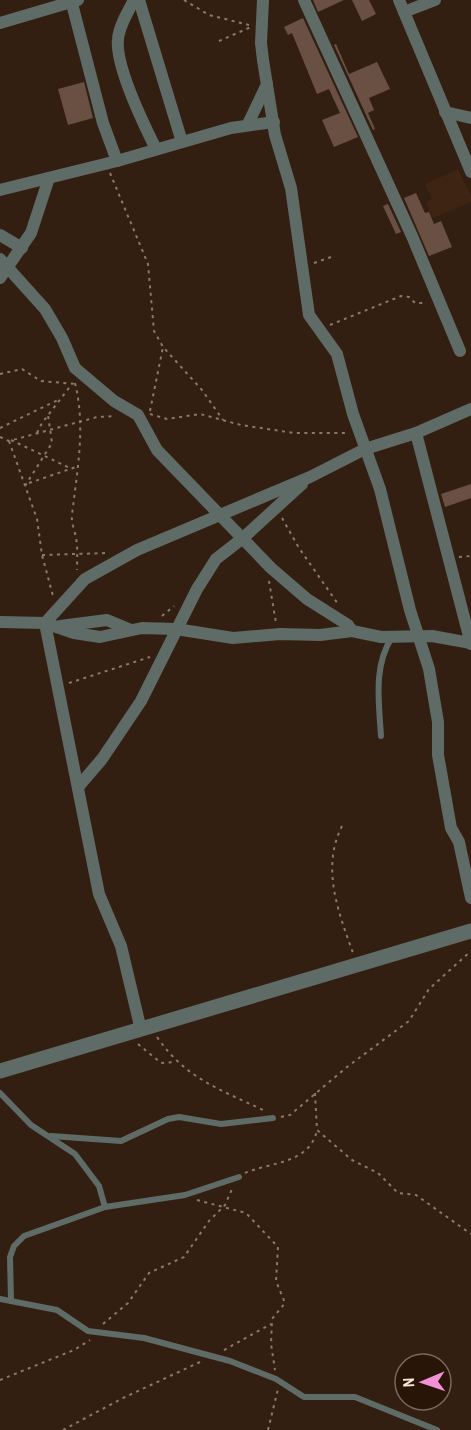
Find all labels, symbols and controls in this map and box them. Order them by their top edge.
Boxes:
north arrow [393,1352,453,1412]
text: N [397,1377,419,1388]

